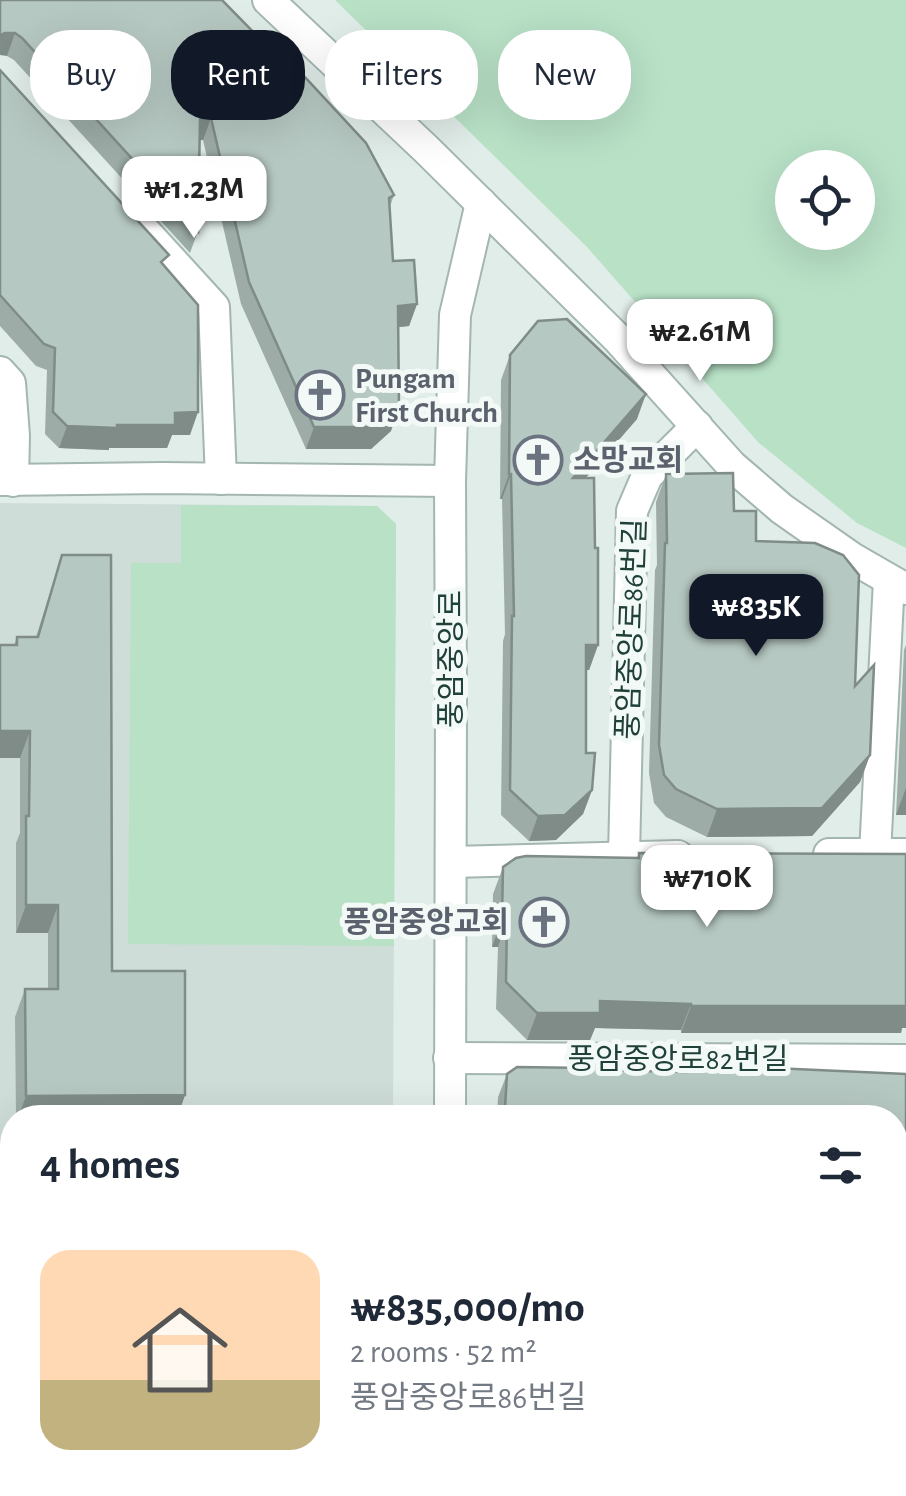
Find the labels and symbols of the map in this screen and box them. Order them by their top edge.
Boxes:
pin: ₩1.23M [113,156,275,241]
pin: ₩2.61M [619,299,781,384]
place label: Pungam First Church [355,364,498,428]
church icon: Pungam First Church [294,369,346,421]
church icon: 소망교회 [512,434,564,486]
place label: 소망교회 [573,444,683,476]
street label: 풍암중앙로86번길 [612,518,651,740]
pin: ₩835K [686,574,826,659]
street label: 풍암중앙로 [436,590,467,728]
pin: ₩710K [637,845,777,930]
church icon: 풍암중앙교회 [518,896,570,948]
place label: 풍암중앙교회 [343,906,509,938]
street label: 풍암중앙로82번길 [567,1044,789,1075]

